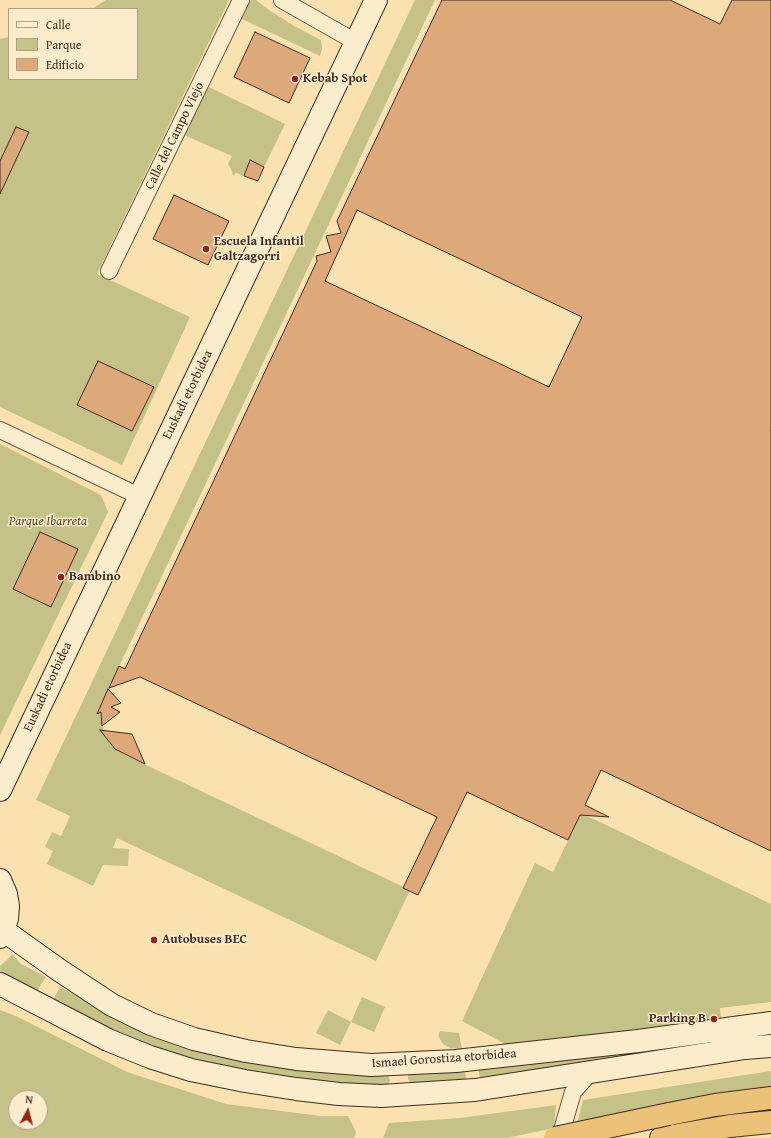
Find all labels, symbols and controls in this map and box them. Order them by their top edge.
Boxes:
legend [8,8,138,80]
text: Calle [46,16,71,33]
text: Parque [46,36,81,53]
text: Edificio [46,56,84,73]
place label: Kebab Spot [303,71,367,87]
marker: Kebab Spot [290,74,300,84]
street label: Calle del Campo Viejo [142,80,208,192]
place label: Escuela Infantil Galtzagorri [214,234,304,265]
marker: Escuela Infantil Galtzagorri [201,244,211,254]
street label: Euskadi etorbidea [160,348,216,442]
park label: Parque Ibarreta [9,514,87,530]
place label: Bambino [69,569,121,585]
marker: Bambino [56,572,66,582]
street label: Euskadi etorbidea [20,640,76,734]
place label: Autobuses BEC [162,932,247,948]
marker: Autobuses BEC [149,935,159,945]
place label: Parking B [649,1011,706,1027]
marker: Parking B [709,1014,719,1024]
street label: Ismael Gorostiza etorbidea [371,1046,517,1072]
north arrow [8,1090,48,1130]
text: N [25,1091,34,1107]

